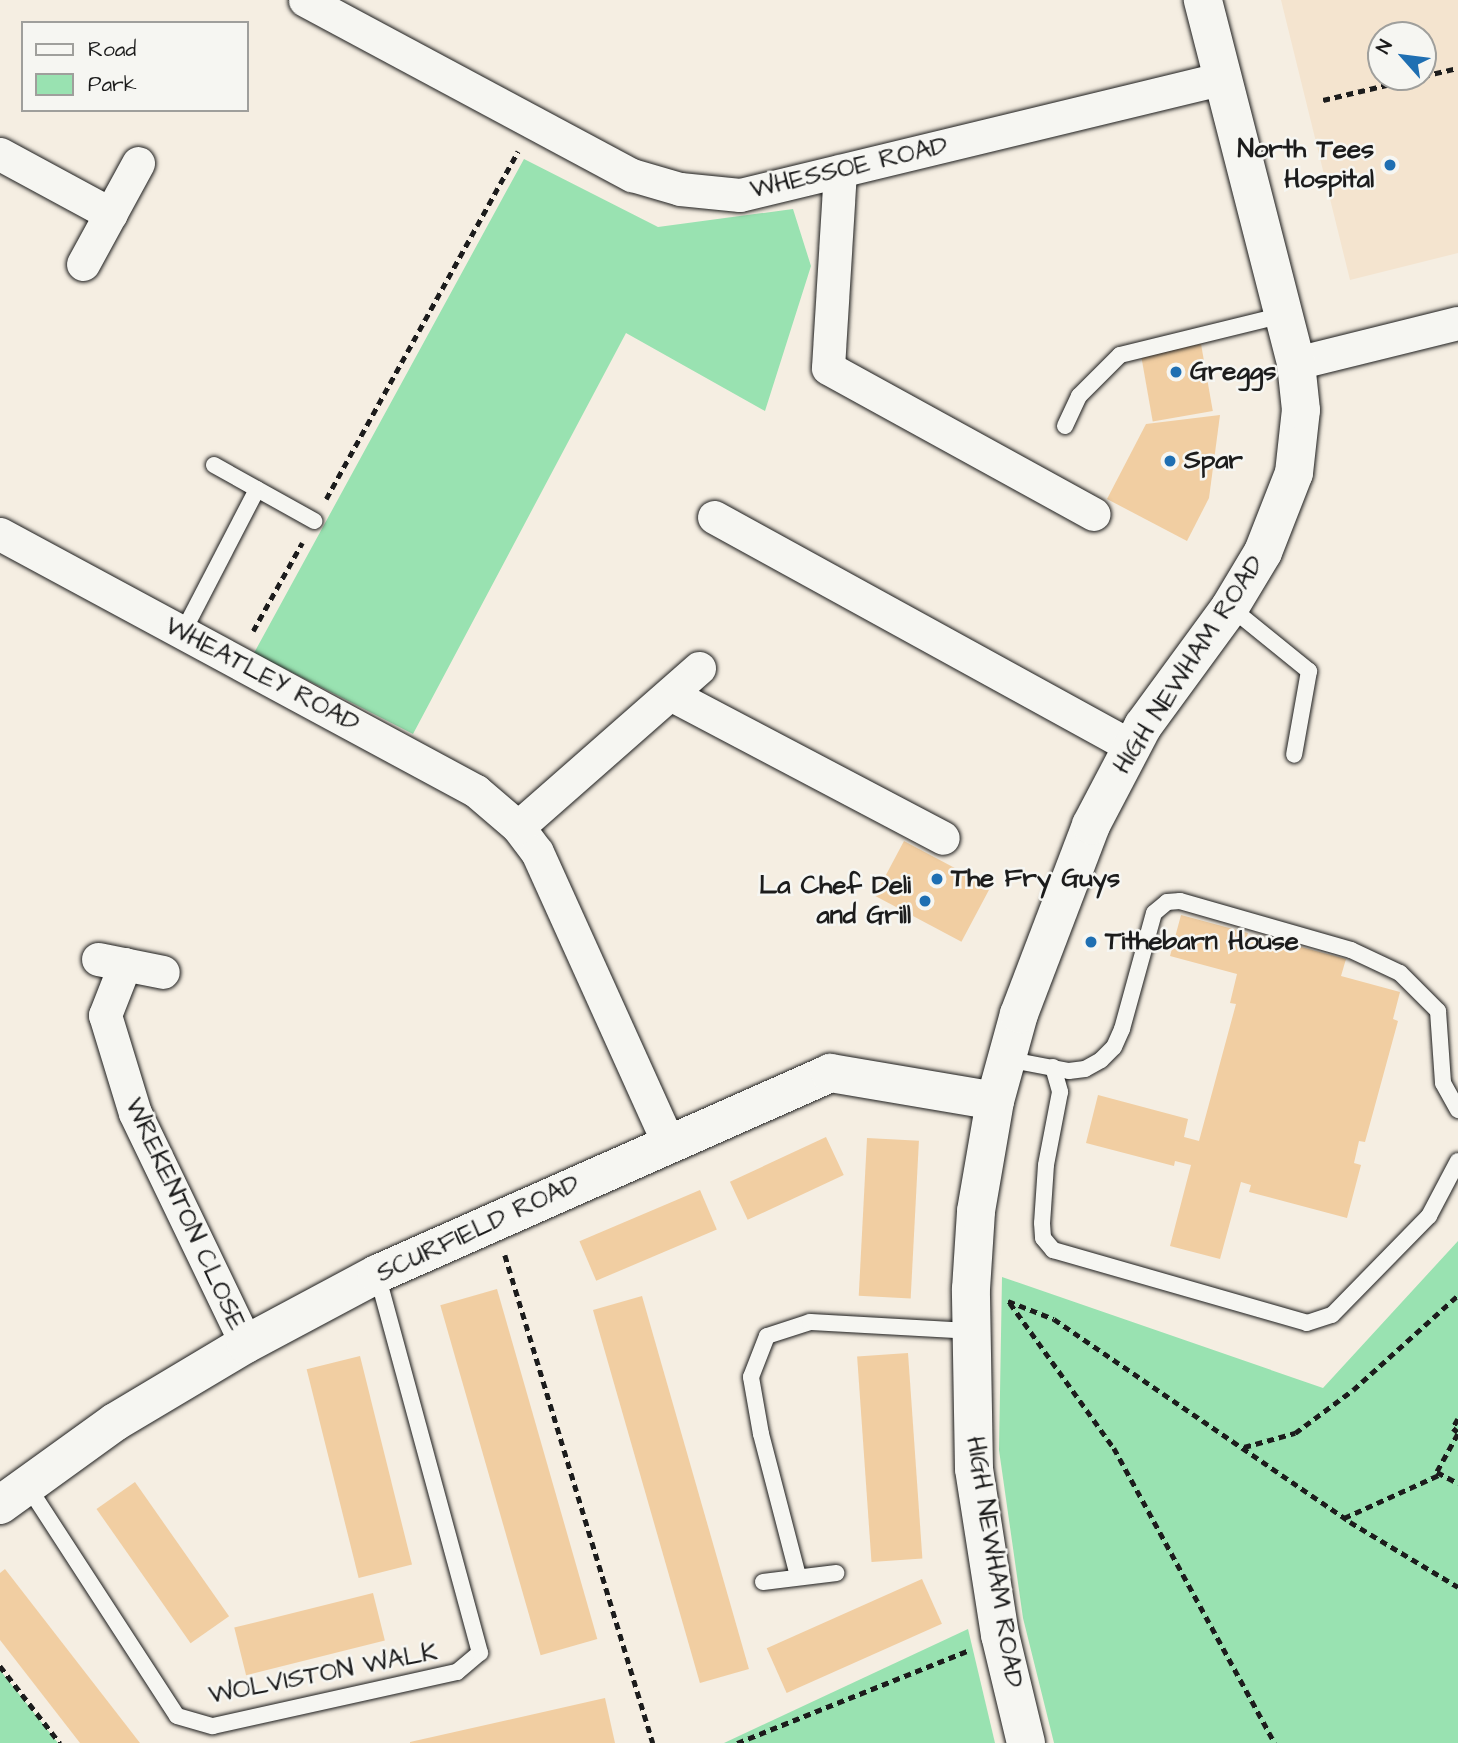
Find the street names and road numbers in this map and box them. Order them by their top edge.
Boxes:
street label: WHESSOE ROAD [747,130,951,206]
street label: HIGH NEWHAM ROAD [1107,550,1271,780]
street label: WHEATLEY ROAD [159,611,365,739]
street label: WREKENTON CLOSE [118,1093,252,1335]
street label: SCURFIELD ROAD [372,1168,584,1290]
street label: HIGH NEWHAM ROAD [959,1434,1029,1690]
street label: WOLVISTON WALK [206,1637,440,1711]

